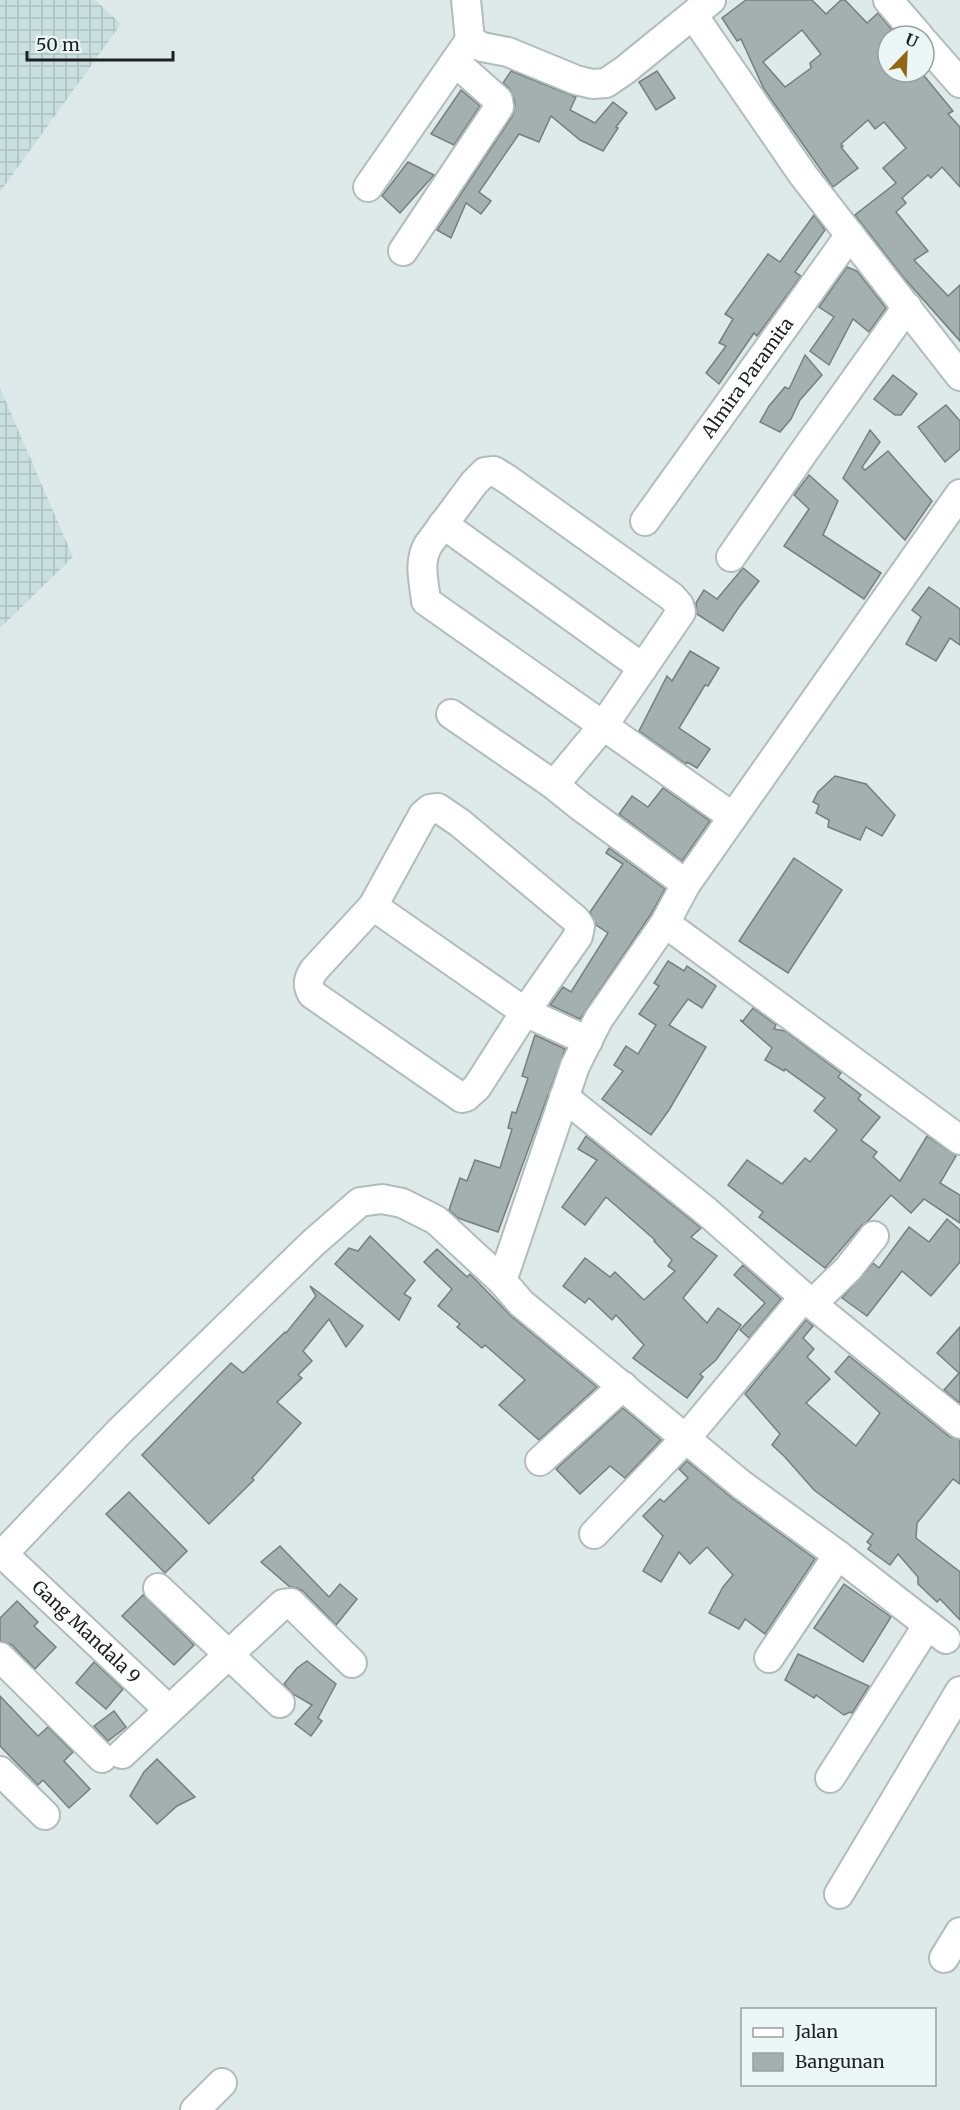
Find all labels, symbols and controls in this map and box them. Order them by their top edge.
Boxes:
scale bar [27,24,172,62]
north arrow [876,24,936,84]
text: U [902,29,921,52]
text: 50 m [36,33,80,56]
street label: Almira Paramita [696,313,798,443]
street label: Gang Mandala 9 [27,1575,145,1688]
legend [741,2008,936,2086]
text: Jalan [794,2020,838,2043]
text: Bangunan [795,2050,885,2073]

